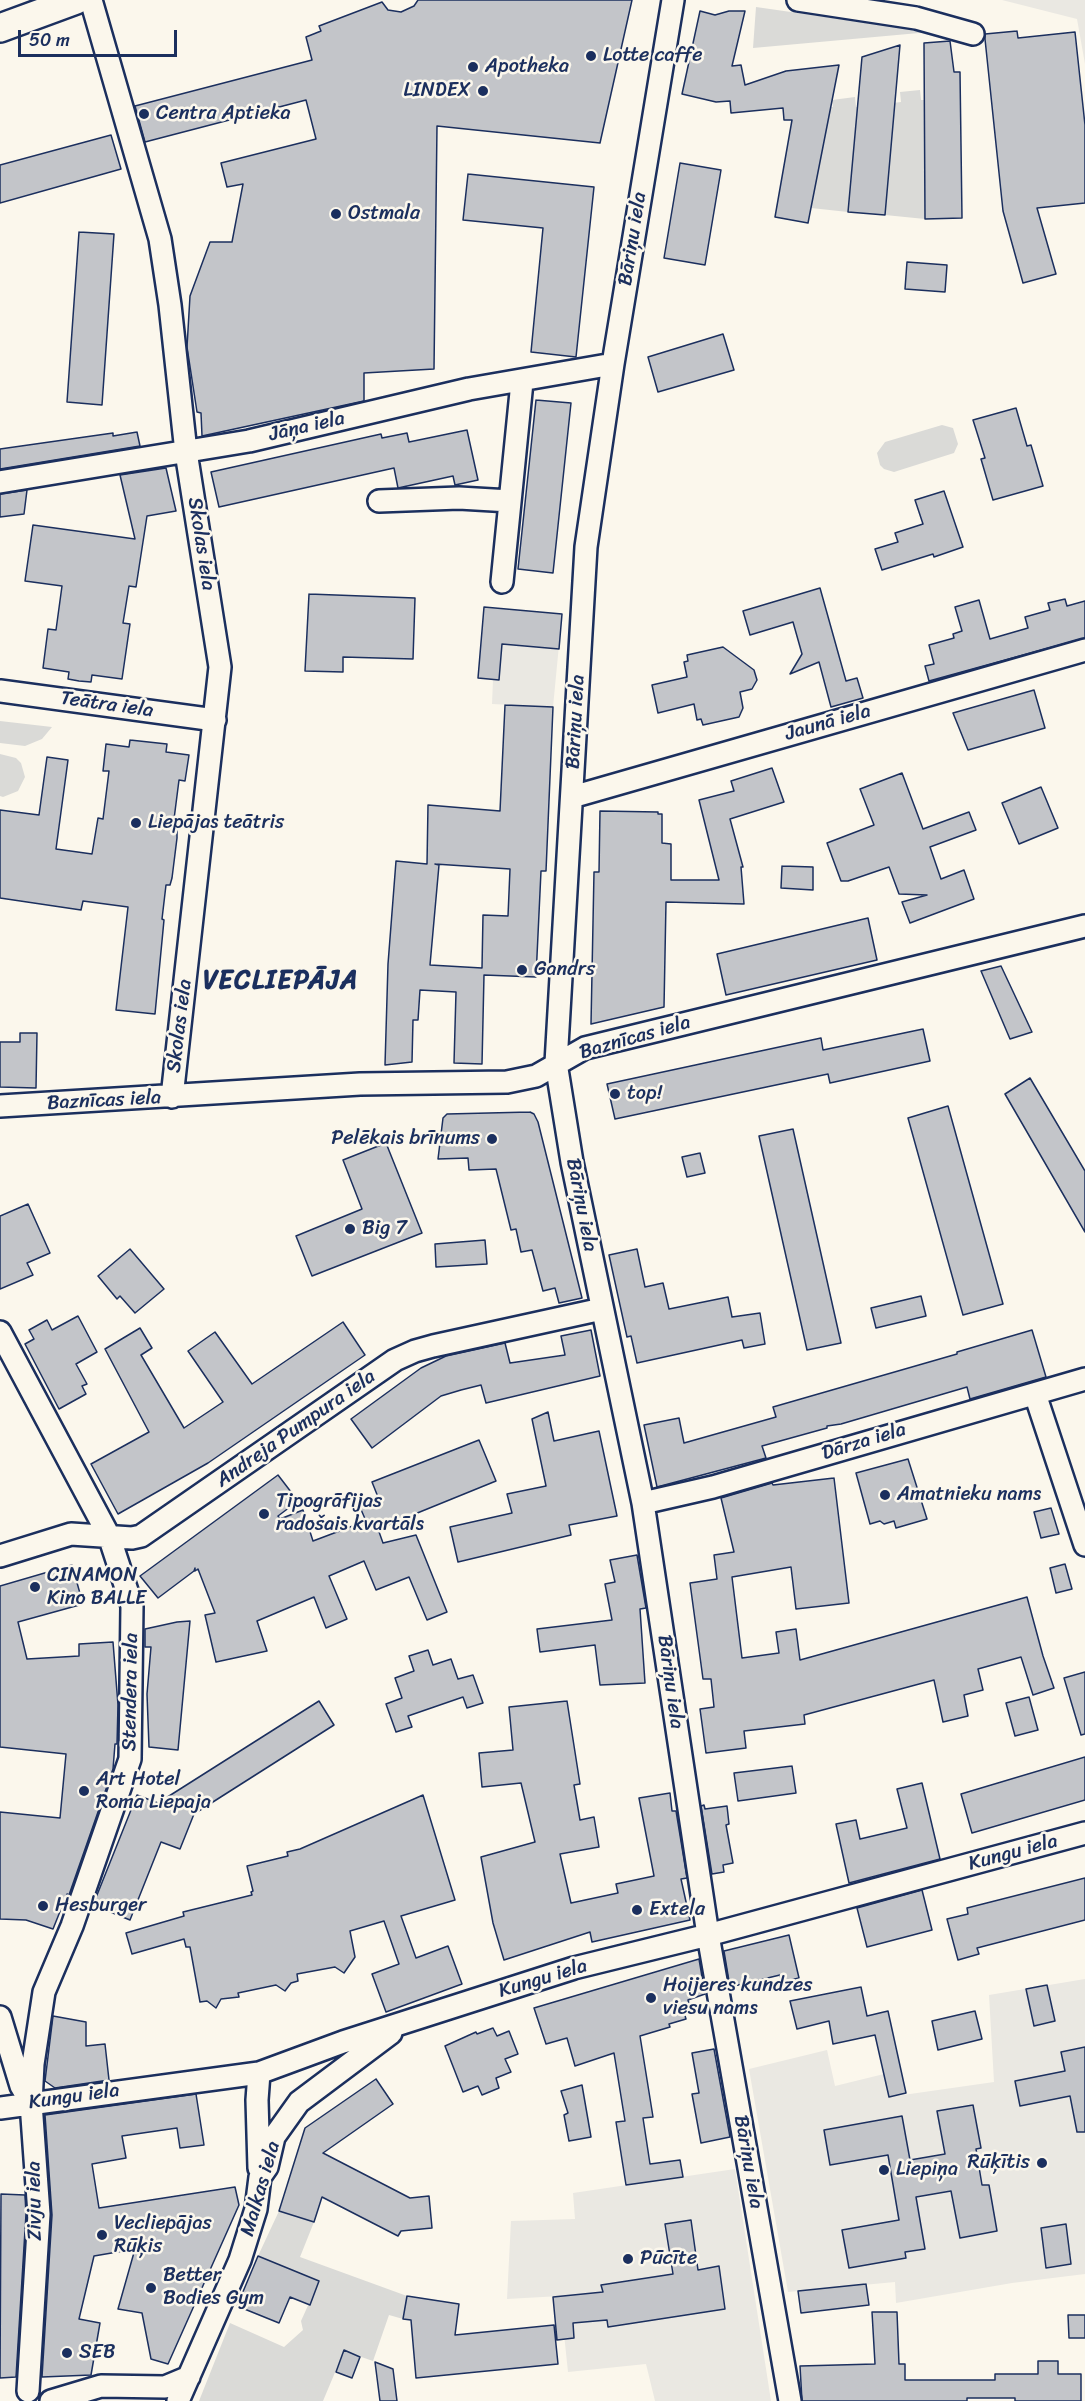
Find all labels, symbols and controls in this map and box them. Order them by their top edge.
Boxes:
scale bar [21,18,180,56]
text: 50 m [29,24,70,56]
place label: Lotte caffe [603,44,702,68]
marker: Lotte caffe [584,49,598,63]
place label: Apotheka [485,55,569,79]
marker: Apotheka [466,60,480,74]
place label: LINDEX [404,79,471,103]
marker: LINDEX [476,84,490,98]
place label: Centra Aptieka [156,102,291,126]
marker: Centra Aptieka [137,107,151,121]
street label: Bāriņu iela [614,190,652,288]
place label: Ostmala [348,202,420,226]
marker: Ostmala [329,207,343,221]
street label: Jāņa iela [267,407,347,447]
street label: Skolas iela [182,496,220,592]
street label: Bāriņu iela [562,674,590,770]
street label: Teātra iela [59,687,155,723]
street label: Jaunā iela [783,699,873,747]
place label: Liepājas teātris [148,811,284,835]
marker: Liepājas teātris [129,816,143,830]
place label: Gandrs [534,958,595,982]
marker: Gandrs [515,963,529,977]
district label: VECLIEPĀJA [204,965,358,997]
street label: Skolas iela [162,978,198,1074]
street label: Baznīcas iela [577,1011,693,1065]
place label: top! [627,1082,662,1106]
street label: Baznīcas iela [46,1086,162,1116]
marker: top! [608,1087,622,1101]
place label: Pelēkais brīnums [331,1127,480,1151]
marker: Pelēkais brīnums [485,1132,499,1146]
street label: Bāriņu iela [560,1156,602,1254]
place label: Big 7 [362,1217,407,1241]
marker: Big 7 [343,1222,357,1236]
street label: Andreja Pumpura iela [212,1365,380,1493]
street label: Dārza iela [819,1418,909,1466]
place label: Amatnieku nams [897,1483,1041,1507]
marker: Amatnieku nams [878,1488,892,1502]
place label: Tipogrāfijas radošais kvartāls [276,1490,424,1537]
marker: Tipogrāfijas radošais kvartāls [257,1507,271,1521]
place label: CINAMON Kino BALLE [47,1564,146,1611]
marker: CINAMON Kino BALLE [28,1580,42,1594]
street label: Stendera iela [118,1633,144,1751]
street label: Bāriņu iela [652,1633,688,1731]
place label: Art Hotel Roma Liepaja [96,1768,211,1815]
marker: Art Hotel Roma Liepaja [77,1784,91,1798]
street label: Kungu iela [966,1830,1060,1876]
place label: Hesburger [55,1894,146,1918]
place label: Extela [649,1898,705,1922]
marker: Hesburger [36,1899,50,1913]
marker: Extela [630,1903,644,1917]
street label: Kungu iela [496,1954,590,2004]
place label: Hoijeres kundzes viesu nams [663,1974,812,2021]
marker: Hoijeres kundzes viesu nams [644,1991,658,2005]
street label: Kungu iela [27,2079,121,2115]
street label: Bāriņu iela [728,2113,768,2211]
street label: Malkas iela [236,2139,286,2239]
place label: Rūķītis [968,2151,1030,2175]
marker: Rūķītis [1035,2156,1049,2170]
place label: Liepiņa [896,2158,958,2182]
street label: Zivju iela [22,2161,48,2241]
marker: Liepiņa [877,2163,891,2177]
place label: Vecliepājas Rūķis [114,2212,212,2259]
marker: Vecliepājas Rūķis [95,2228,109,2242]
place label: Pūcīte [640,2247,697,2271]
marker: Pūcīte [621,2252,635,2266]
place label: Better Bodies Gym [163,2264,264,2311]
marker: Better Bodies Gym [144,2281,158,2295]
place label: SEB [79,2341,115,2365]
marker: SEB [60,2346,74,2360]

